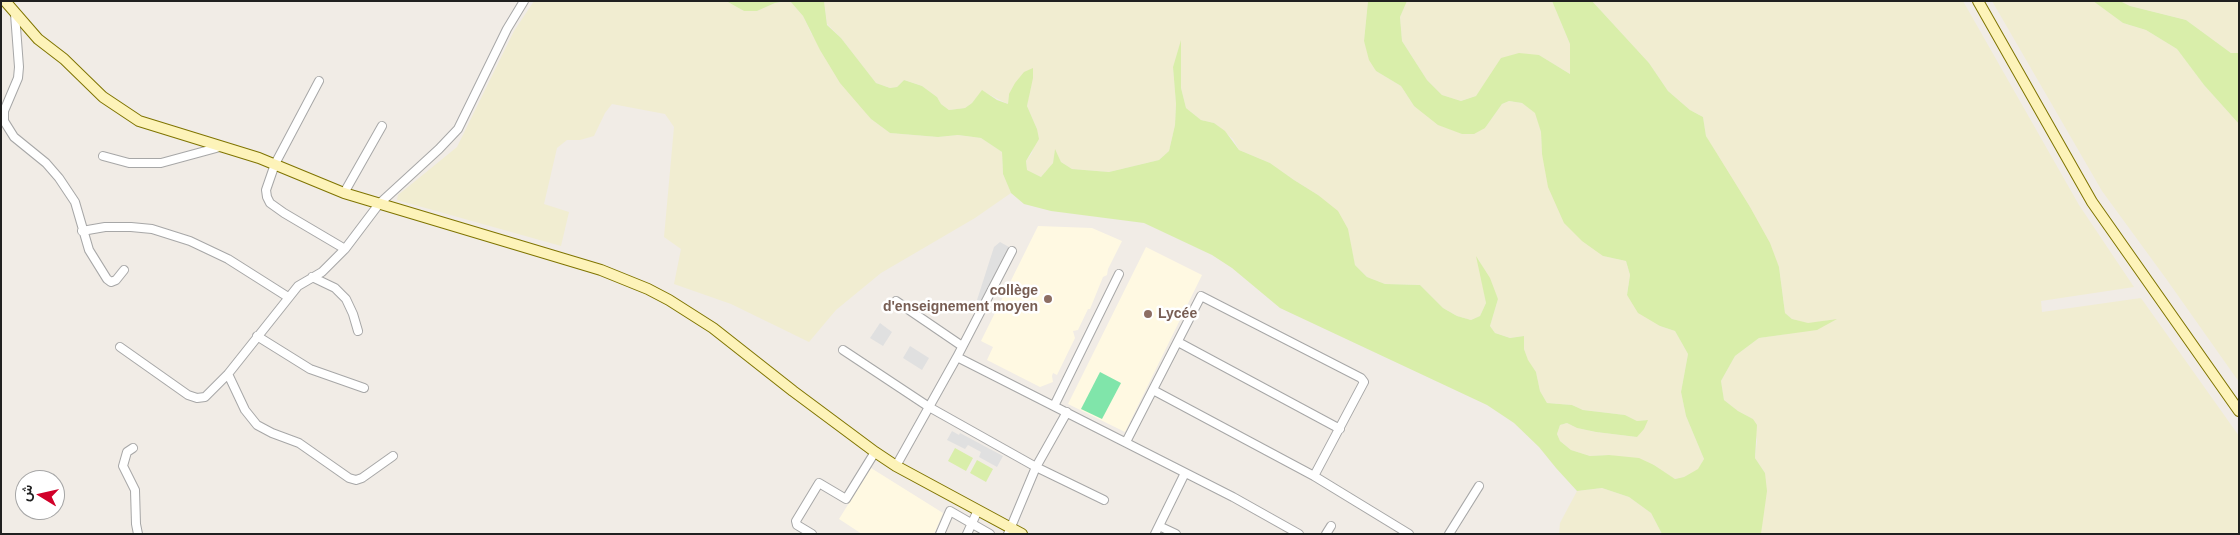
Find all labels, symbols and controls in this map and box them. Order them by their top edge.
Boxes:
place label: collège d'enseignement moyen [883,283,1038,316]
marker: collège d'enseignement moyen [1042,293,1054,305]
place label: Lycée [1158,306,1197,322]
marker: Lycée [1142,308,1154,320]
north arrow [15,470,65,520]
text: ش [17,483,35,502]

